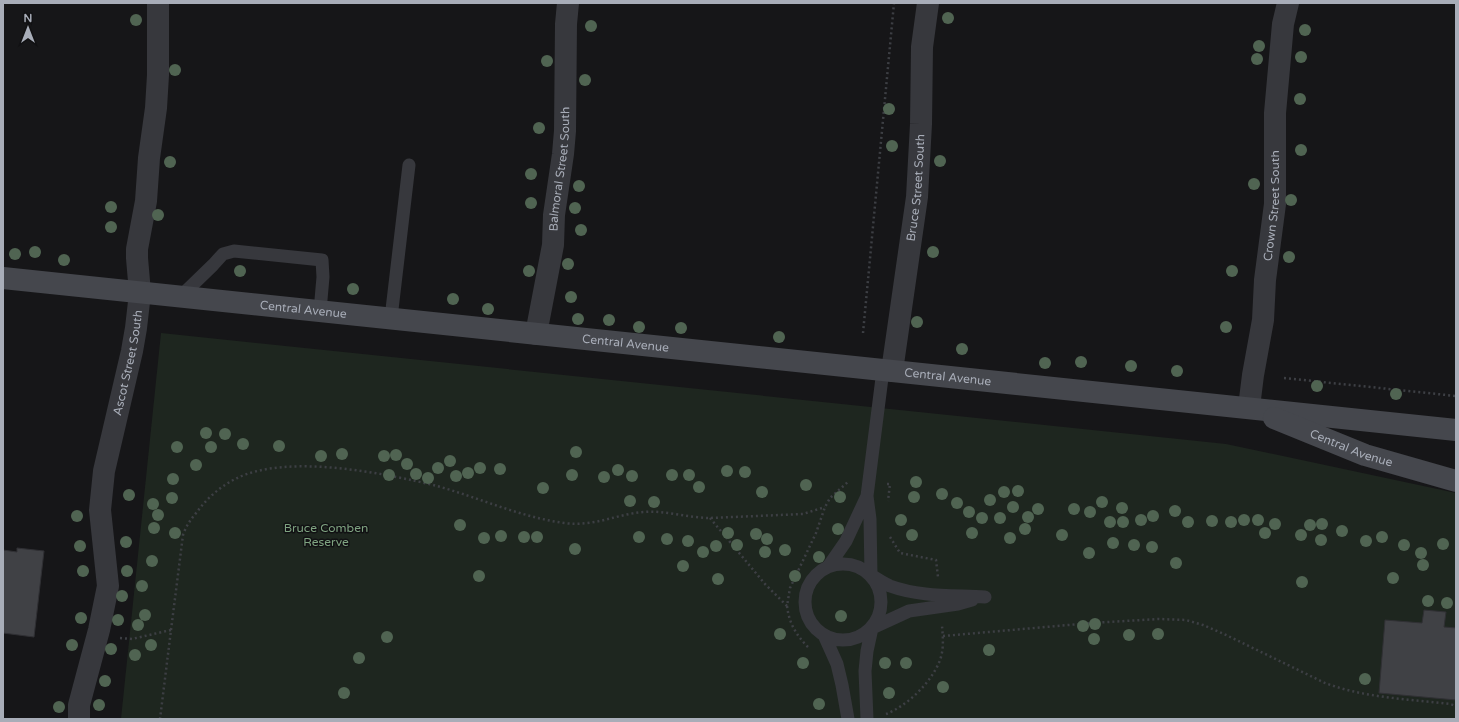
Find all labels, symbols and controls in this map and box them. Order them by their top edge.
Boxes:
north arrow [8,8,48,48]
text: N [24,12,32,25]
street label: Balmoral Street South [546,107,572,231]
street label: Bruce Street South [904,134,927,242]
street label: Crown Street South [1261,150,1282,262]
street label: Central Avenue [259,298,348,321]
street label: Ascot Street South [110,309,145,417]
street label: Central Avenue [582,332,670,355]
street label: Central Avenue [904,365,992,388]
street label: Central Avenue [1308,426,1394,470]
park label: Bruce Comben Reserve [284,521,368,549]

